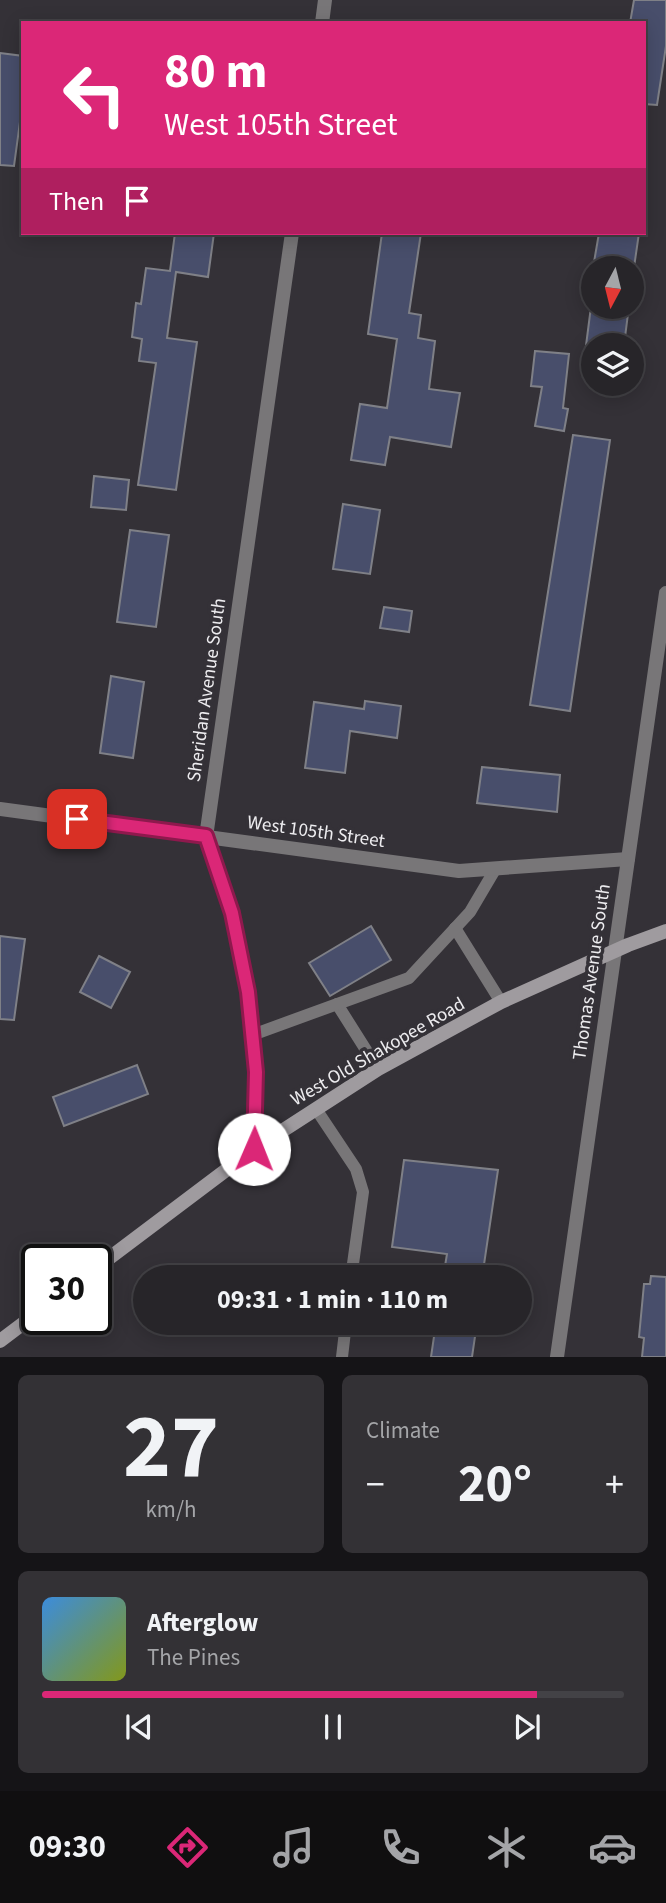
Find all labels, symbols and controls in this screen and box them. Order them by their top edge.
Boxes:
text: 80 m [164,37,268,107]
icon: left [49,49,140,140]
text: West 105th Street [164,102,398,148]
icon: arrive [118,182,156,220]
text: Then [49,183,104,220]
north arrow [581,256,644,318]
map controls [581,256,644,396]
button: layers [581,333,644,396]
street label: Sheridan Avenue South [181,596,233,784]
pin [47,789,107,849]
icon: arrive [58,800,96,838]
street label: West 105th Street [245,809,387,855]
street label: Thomas Avenue South [566,882,618,1062]
street label: West Old Shakopee Road [286,991,470,1113]
position arrow [217,1112,291,1186]
speed limit sign: 30 [21,1244,112,1335]
text: 09:31 · 1 min · 110 m [217,1281,448,1318]
text: 27 [123,1383,219,1512]
text: Climate [366,1414,440,1447]
text: 20° [458,1448,532,1522]
text: − [366,1458,385,1512]
text: + [605,1458,624,1512]
text: km/h [145,1493,197,1526]
text: Afterglow [147,1604,258,1641]
text: The Pines [147,1641,240,1674]
icon: previous [120,1708,158,1746]
icon: pause [314,1708,352,1746]
icon: next [508,1708,546,1746]
icon: directions [163,1823,212,1872]
icon: music [269,1823,318,1872]
icon: phone [376,1823,425,1872]
icon: climate [482,1823,531,1872]
icon: car [588,1823,637,1872]
text: 09:30 [29,1824,106,1870]

